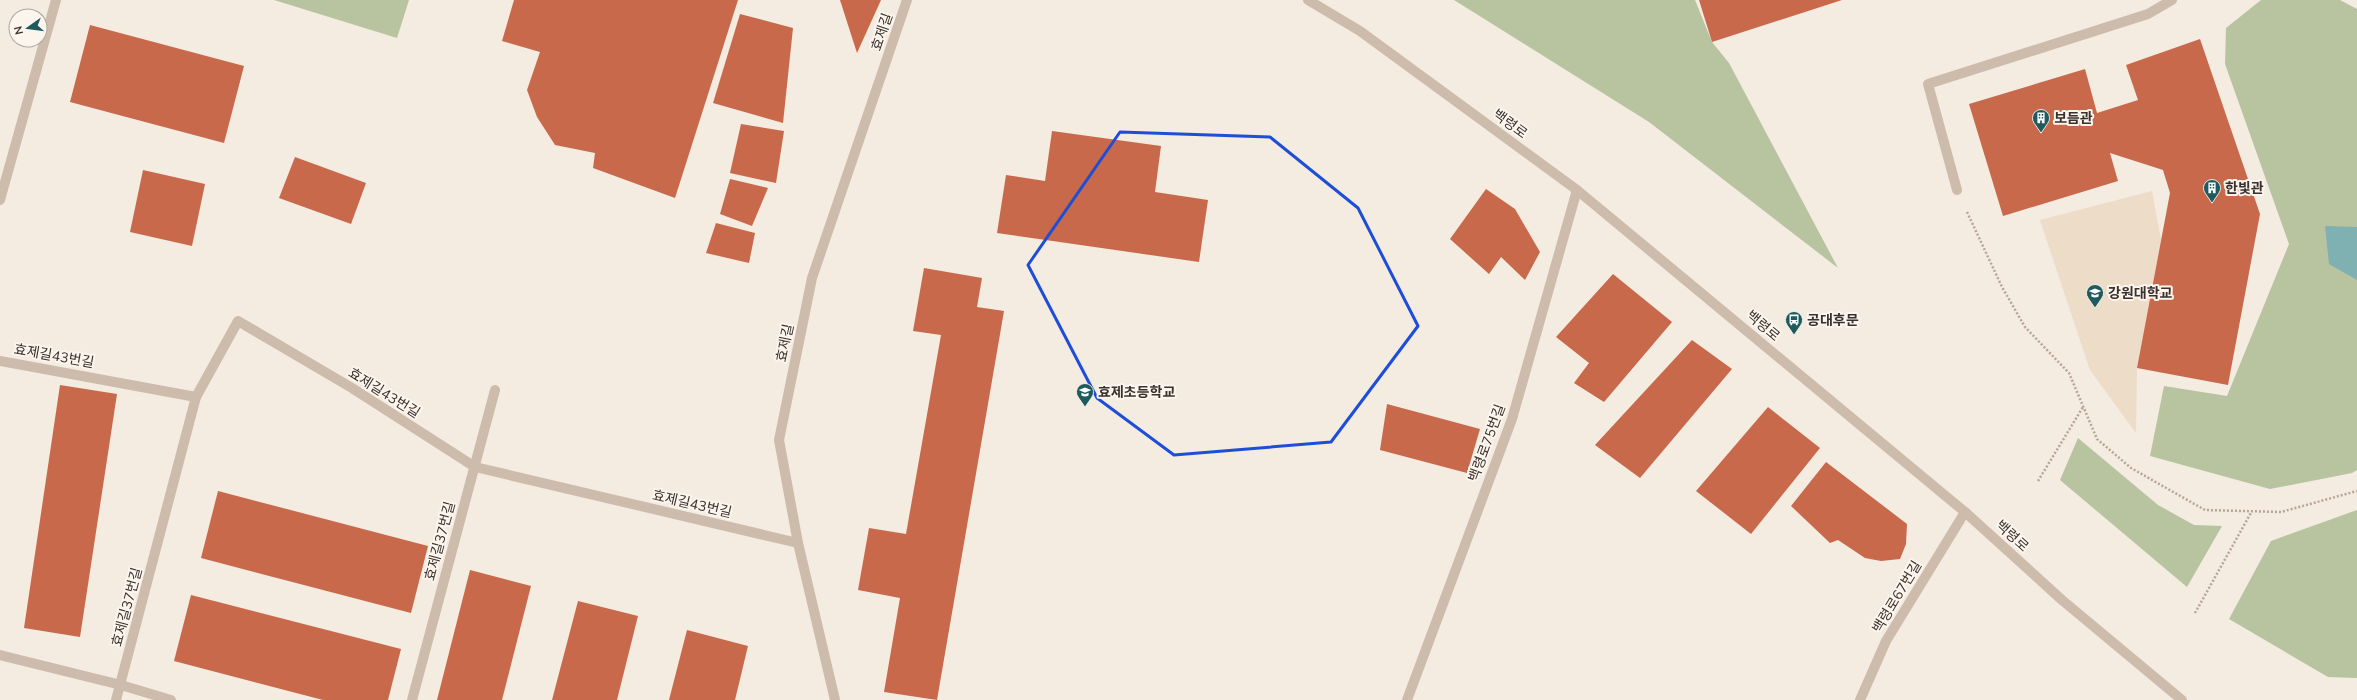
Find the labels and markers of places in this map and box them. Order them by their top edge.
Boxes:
building icon: 보듬관 [2031,108,2051,133]
place label: 보듬관 [2054,109,2093,128]
building icon: 한빛관 [2202,178,2222,203]
place label: 한빛관 [2225,179,2264,198]
school or university icon: 강원대학교 [2085,283,2105,308]
place label: 강원대학교 [2108,284,2173,303]
bus stop icon: 공대후문 [1784,310,1804,335]
place label: 공대후문 [1807,311,1859,330]
school or university icon: 효제초등학교 [1075,382,1095,407]
place label: 효제초등학교 [1098,383,1175,402]

